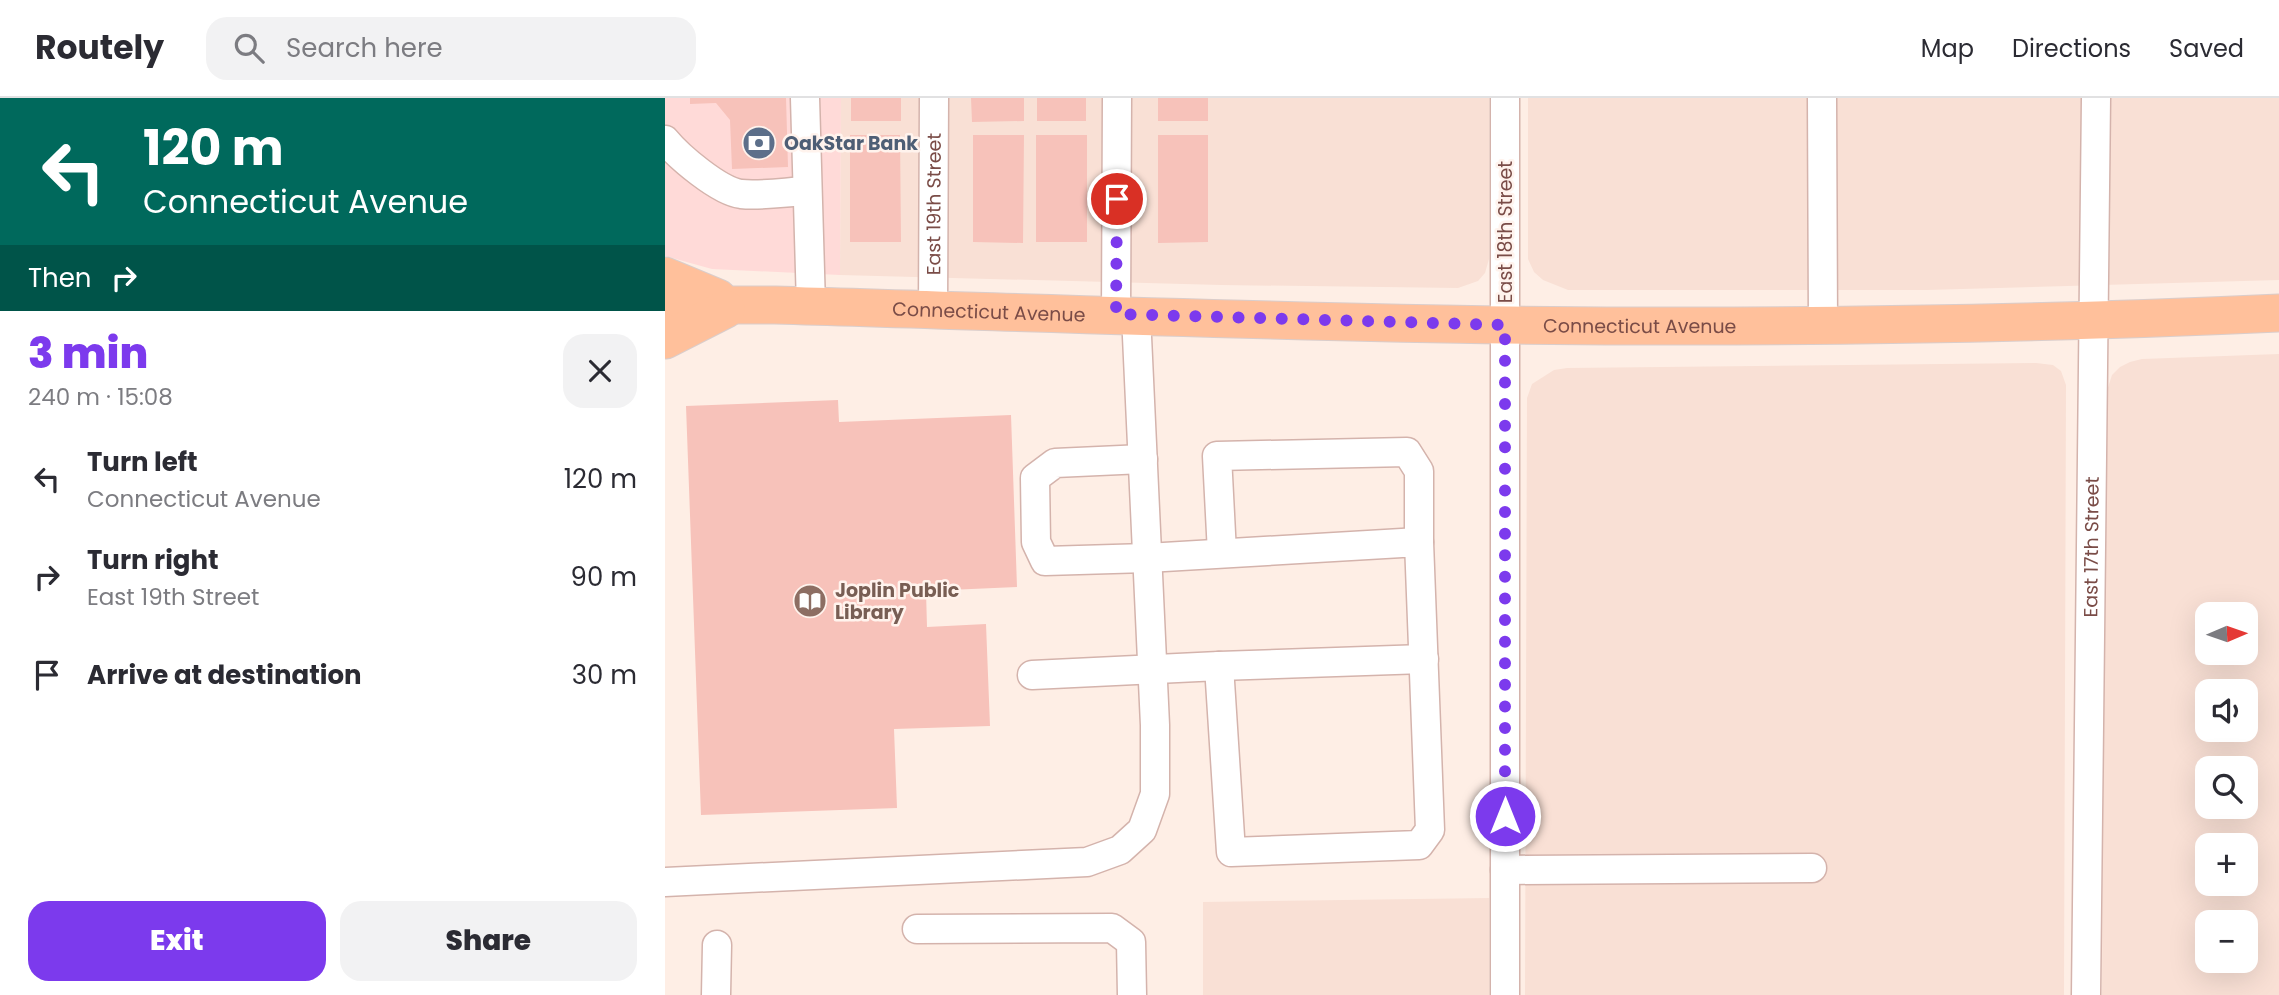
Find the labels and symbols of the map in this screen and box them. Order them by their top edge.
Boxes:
bank icon: OakStar Bank [740,124,778,162]
place label: OakStar Bank [784,130,918,157]
street label: East 19th Street [920,133,948,275]
street label: East 18th Street [1492,161,1519,303]
pin [1087,169,1147,229]
street label: Connecticut Avenue [892,296,1086,329]
street label: Connecticut Avenue [1543,312,1736,340]
street label: East 17th Street [2077,476,2106,618]
place label: Joplin Public Library [835,577,959,626]
library icon: Joplin Public Library [791,582,829,620]
north arrow [2195,602,2257,665]
position arrow [1468,779,1542,853]

